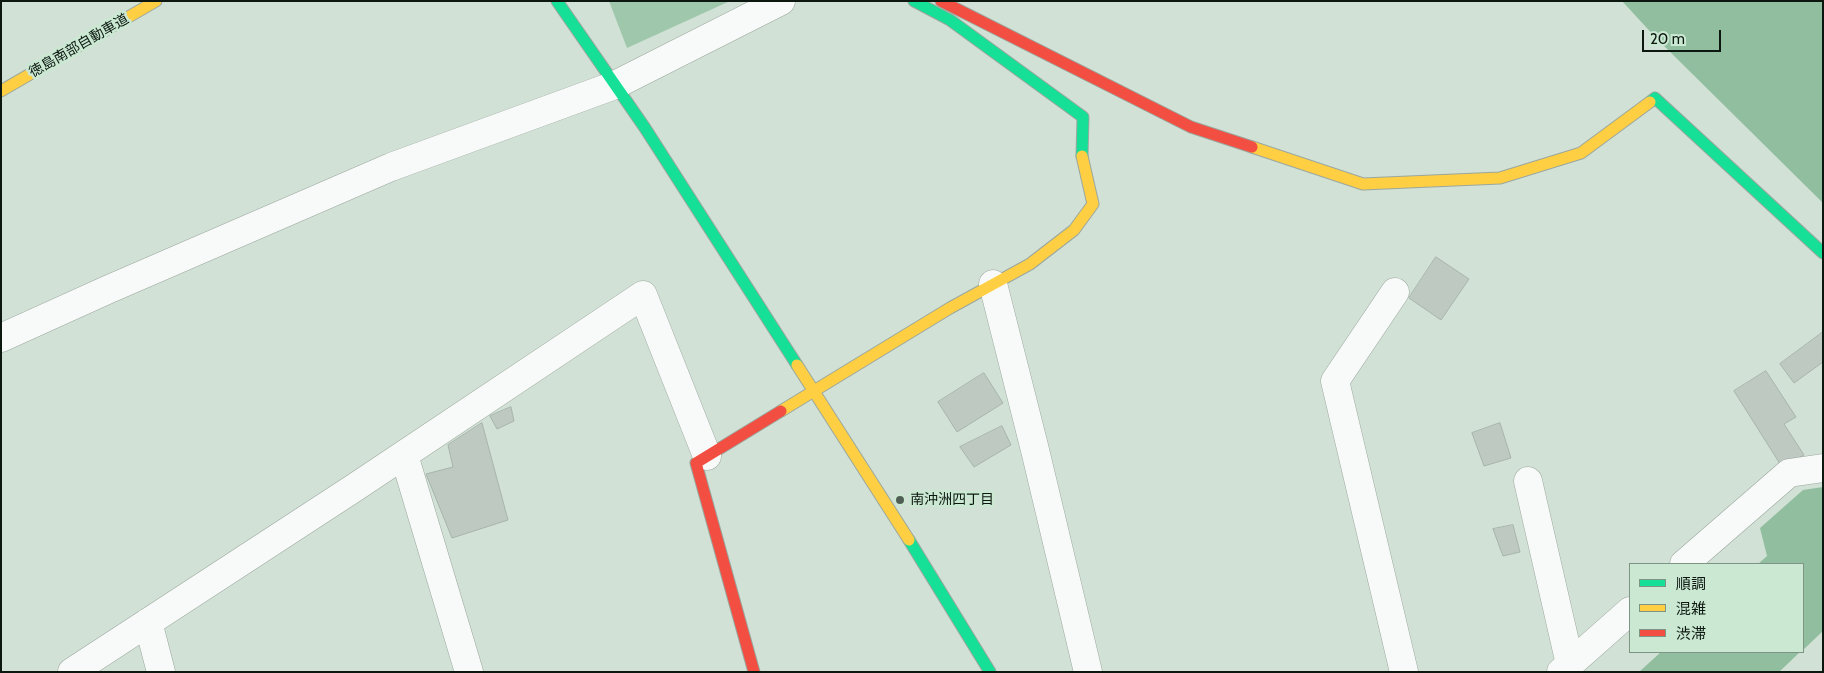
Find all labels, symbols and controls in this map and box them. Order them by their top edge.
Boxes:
street label: 徳島南部自動車道 [26,11,132,81]
scale bar [1644,20,1723,52]
text: 20 m [1650,30,1685,48]
place label: 南沖洲四丁目 [910,492,994,508]
marker: 南沖洲四丁目 [894,494,906,506]
legend [1629,563,1804,653]
text: 順調 [1676,575,1706,593]
text: 混雑 [1676,600,1706,618]
text: 渋滞 [1676,625,1706,643]

